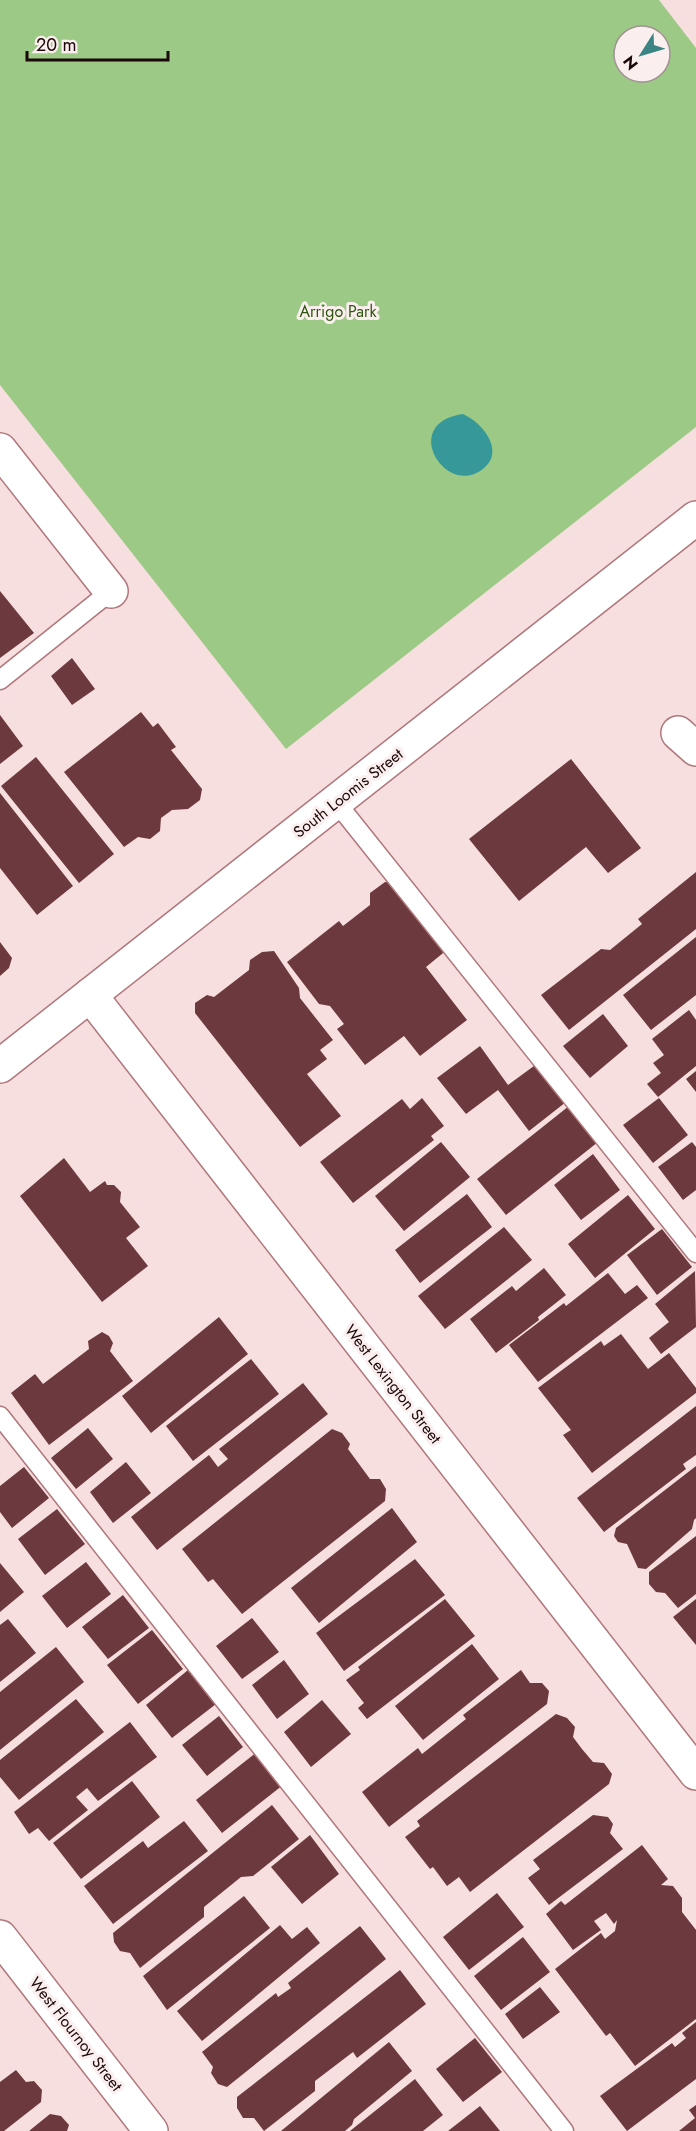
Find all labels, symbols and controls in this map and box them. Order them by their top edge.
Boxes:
scale bar [27,24,168,62]
north arrow [612,24,672,84]
text: 20 m [36,32,76,58]
text: N [617,51,643,75]
park label: Arrigo Park [300,300,377,323]
street label: South Loomis Street [288,743,408,843]
street label: West Lexington Street [339,1320,447,1449]
street label: West Flournoy Street [24,1972,128,2096]

